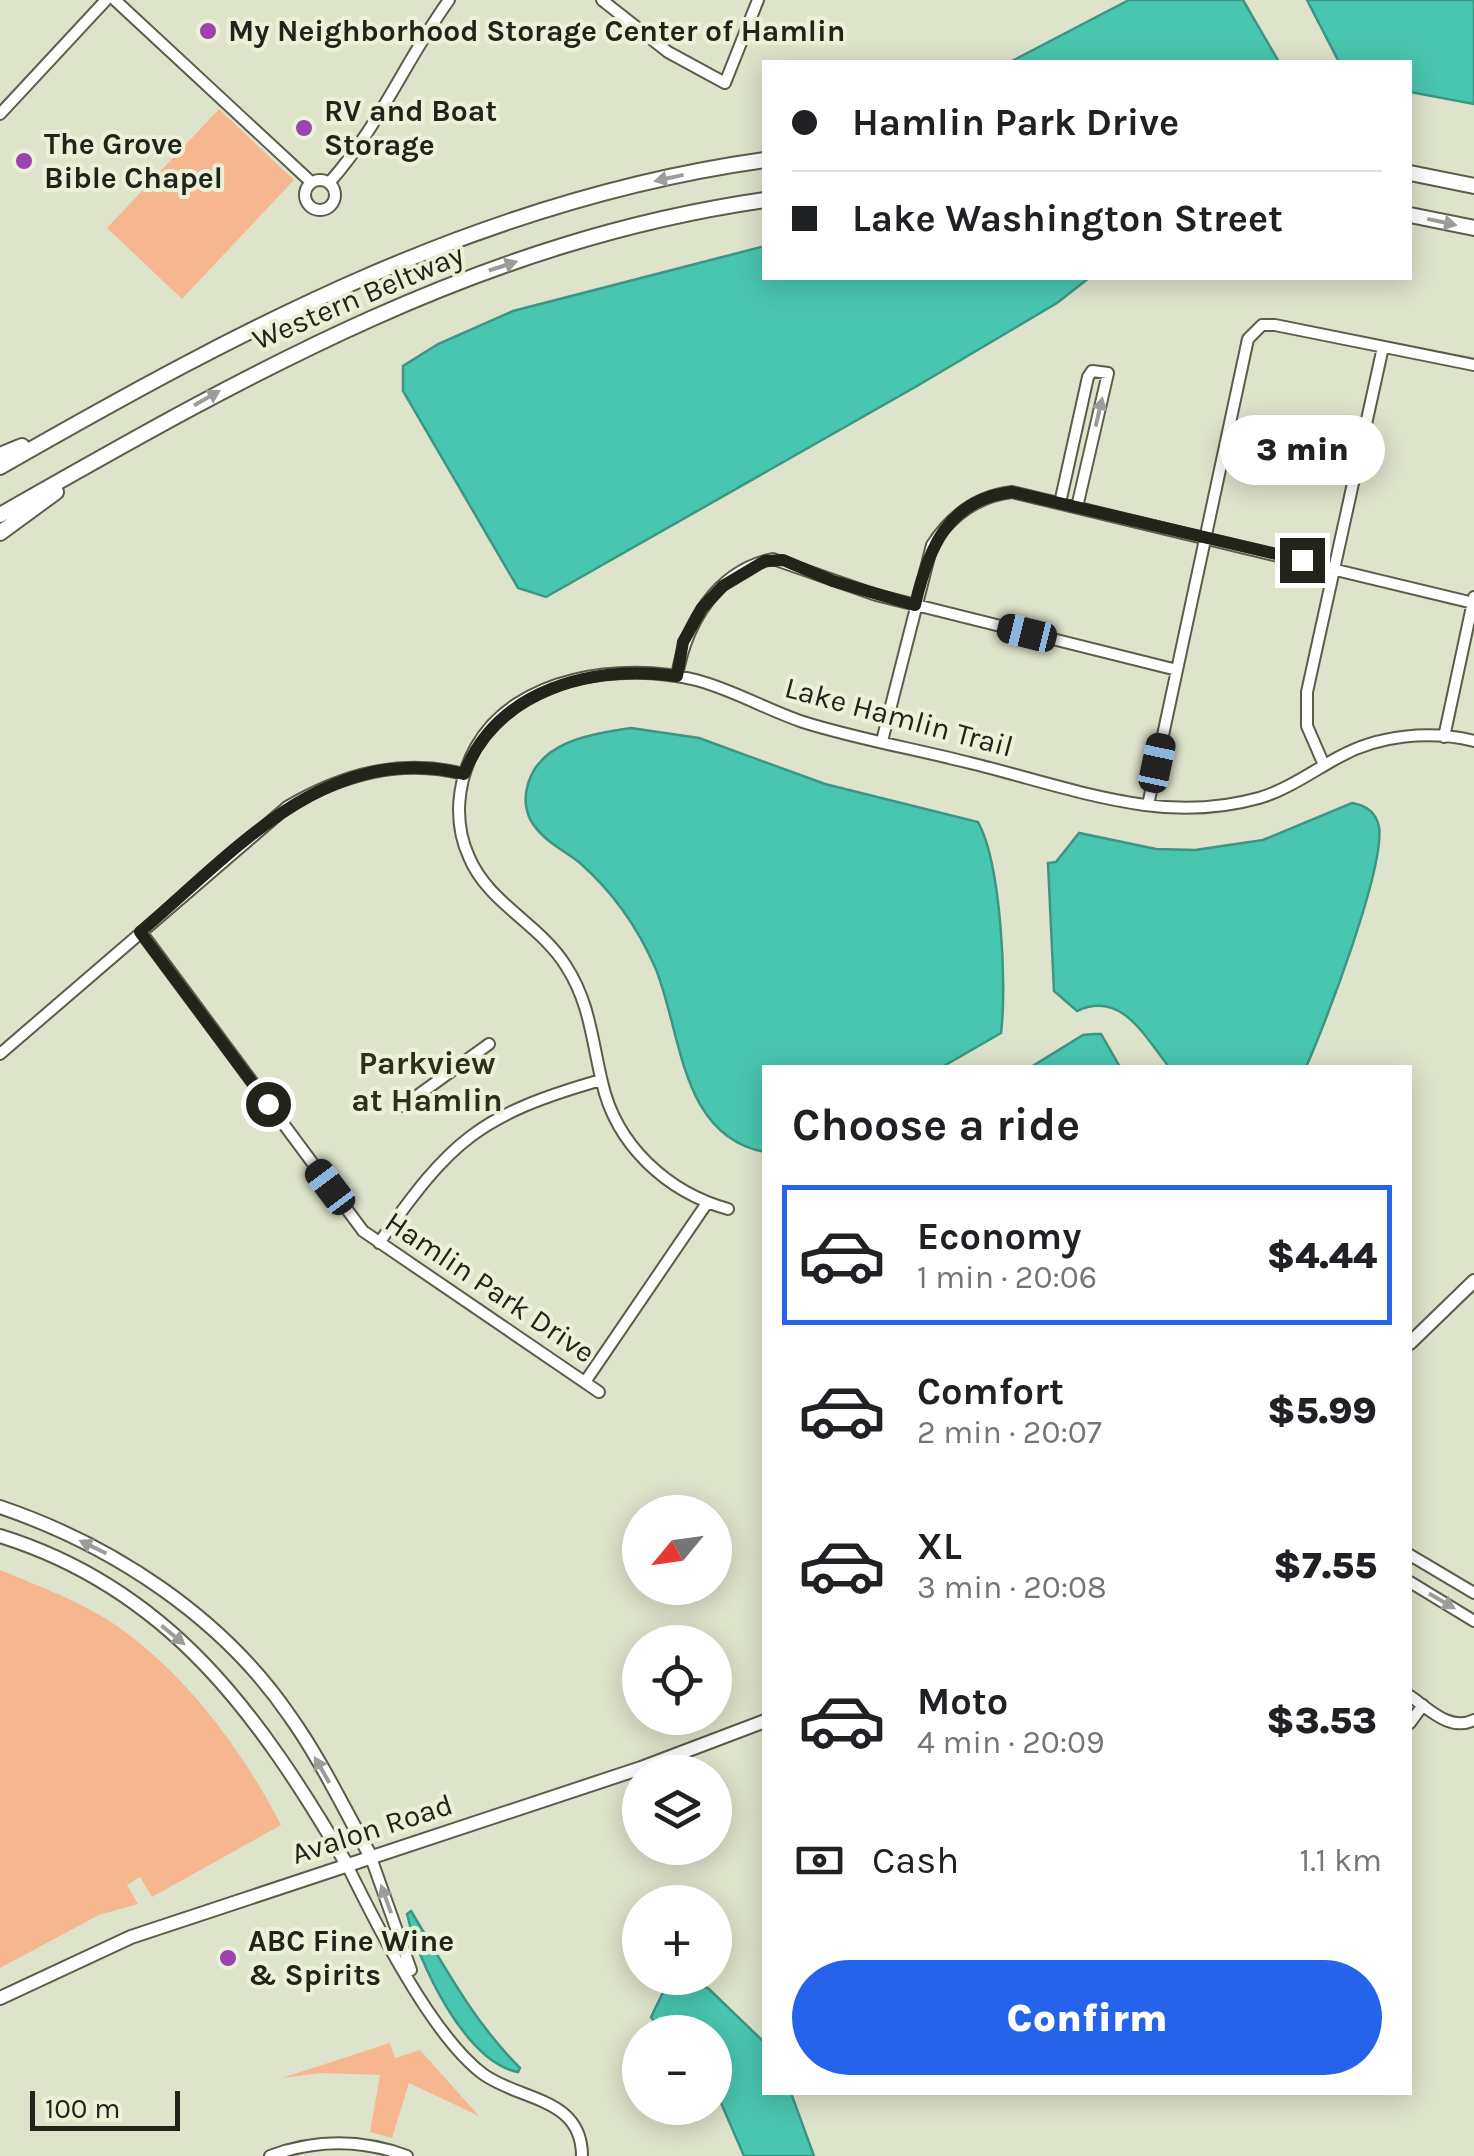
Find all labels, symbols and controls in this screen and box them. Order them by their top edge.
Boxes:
place label: My Neighborhood Storage Center of Hamlin [228,13,846,49]
marker: My Neighborhood Storage Center of Hamlin [197,20,219,42]
place label: RV and Boat Storage [324,93,497,163]
text: Hamlin Park Drive [852,100,1179,145]
marker: RV and Boat Storage [293,117,315,139]
place label: The Grove Bible Chapel [44,126,223,196]
marker: The Grove Bible Chapel [13,150,35,172]
one-way arrow [653,171,684,187]
text: Lake Washington Street [852,196,1283,241]
one-way arrow [1427,214,1458,230]
street label: Western Beltway [247,236,469,358]
one-way arrow [488,257,518,272]
one-way arrow [193,390,221,407]
one-way arrow [1092,396,1107,427]
callout: 3 min [1220,415,1384,485]
text: 3 min [1256,431,1349,468]
route end [1280,538,1325,583]
car [994,611,1060,655]
street label: Lake Hamlin Trail [781,669,1017,765]
car [1136,731,1178,795]
district label: Parkview at Hamlin [351,1045,503,1119]
route start [246,1082,291,1127]
text: Choose a ride [792,1099,1080,1151]
car [300,1154,360,1220]
street label: Hamlin Park Drive [378,1203,602,1371]
icon: car [797,1210,887,1300]
text: Economy [917,1214,1081,1259]
text: $4.44 [1267,1233,1377,1278]
text: 1 min · 20:06 [917,1259,1097,1296]
icon: car [797,1365,887,1455]
text: Comfort [917,1369,1064,1414]
text: $5.99 [1267,1388,1377,1433]
text: 2 min · 20:07 [917,1414,1102,1451]
north arrow [622,1495,732,1605]
map controls [622,1495,732,2125]
icon: car [797,1520,887,1610]
text: XL [917,1524,962,1569]
one-way arrow [78,1538,107,1555]
text: $7.55 [1273,1543,1377,1588]
text: 3 min · 20:08 [917,1569,1107,1606]
one-way arrow [1428,1592,1456,1610]
one-way arrow [160,1624,185,1645]
button: locate [622,1625,732,1735]
icon: car [797,1675,887,1765]
text: Moto [917,1679,1008,1724]
text: $3.53 [1266,1698,1377,1743]
text: 4 min · 20:09 [917,1724,1105,1761]
button: layers [622,1755,732,1865]
one-way arrow [313,1756,331,1784]
street label: Avalon Road [287,1786,457,1872]
icon: cash [792,1833,847,1888]
text: Cash [872,1838,959,1883]
text: 1.1 km [1300,1842,1382,1879]
one-way arrow [378,1883,393,1913]
button: + [622,1885,732,1995]
place label: ABC Fine Wine & Spirits [248,1923,454,1993]
marker: ABC Fine Wine & Spirits [217,1947,239,1969]
button: Confirm [792,1960,1382,2075]
button: − [622,2015,732,2125]
scale bar [30,2086,180,2130]
text: 100 m [45,2092,120,2125]

